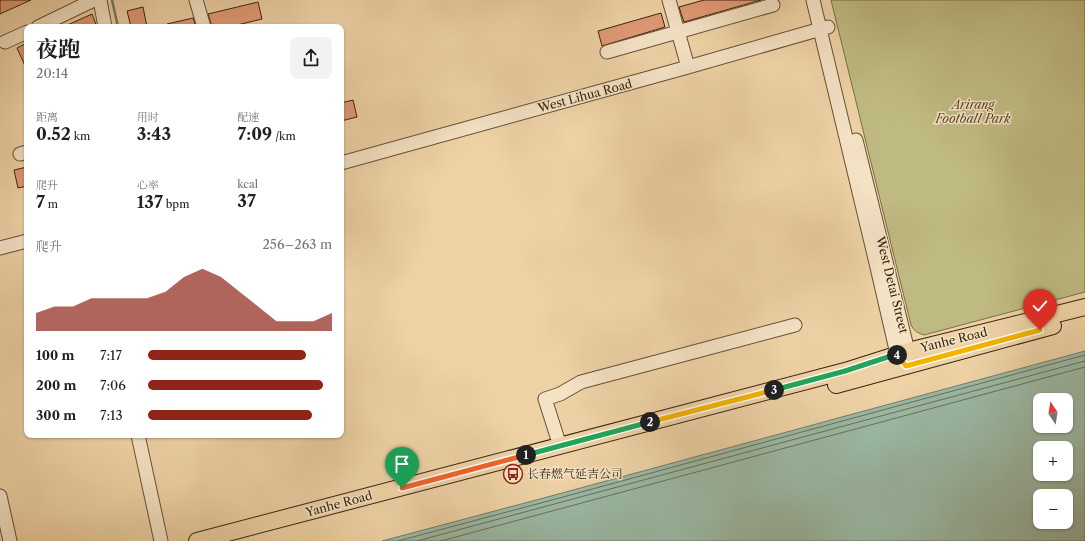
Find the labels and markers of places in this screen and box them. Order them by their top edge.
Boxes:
pin [1023,289,1057,330]
pin: 4 [887,345,907,365]
pin: 3 [764,380,784,400]
pin: 2 [640,412,660,432]
pin: 1 [516,445,536,465]
pin [385,447,419,488]
bus stop icon: 长春燃气延吉公司 [502,463,524,485]
place label: 长春燃气延吉公司 [527,466,623,481]

